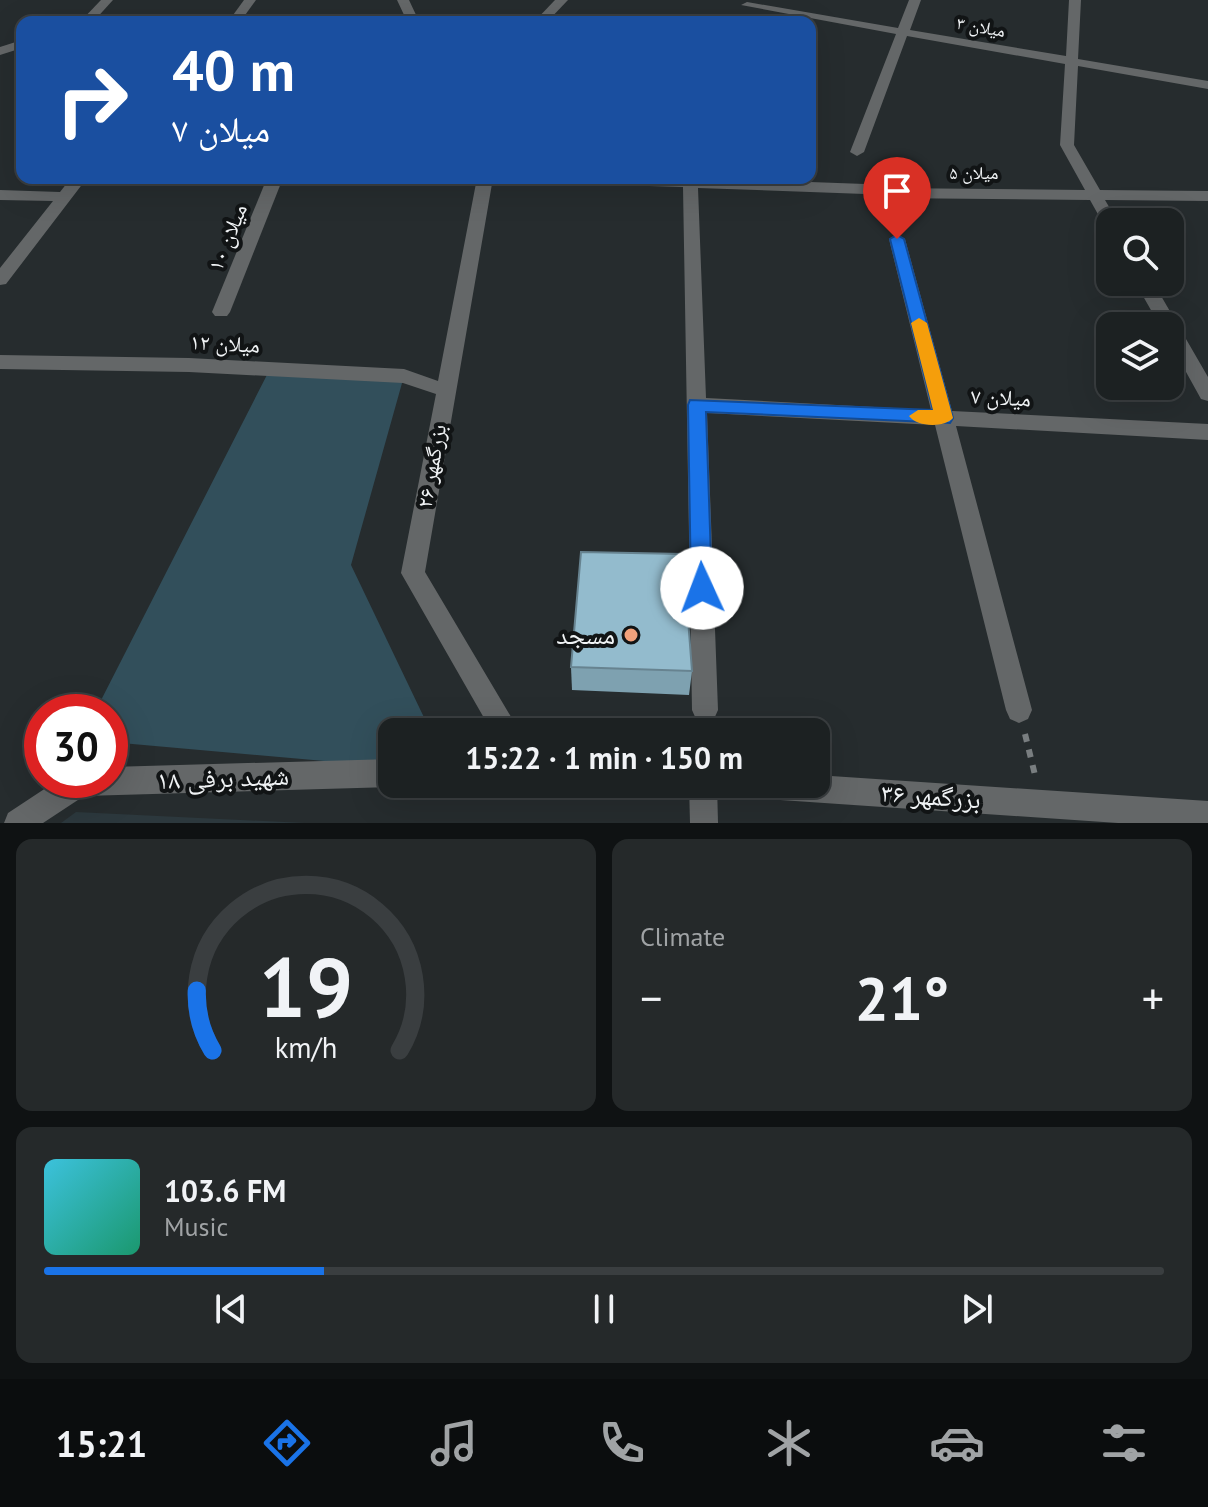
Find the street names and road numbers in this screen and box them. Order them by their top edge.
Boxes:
street label: میلان ۳ [955,11,1007,42]
street label: میلان ۵ [949,161,999,184]
street label: میلان ۱۰ [201,199,253,275]
street label: میلان ۱۲ [189,327,261,359]
street label: میلان ۷ [970,381,1032,413]
street label: بزرگمهر ۲۶ [410,422,452,510]
street label: شهید برفی ۱۸ [156,759,290,796]
street label: بزرگمهر ۳۶ [880,776,982,815]

